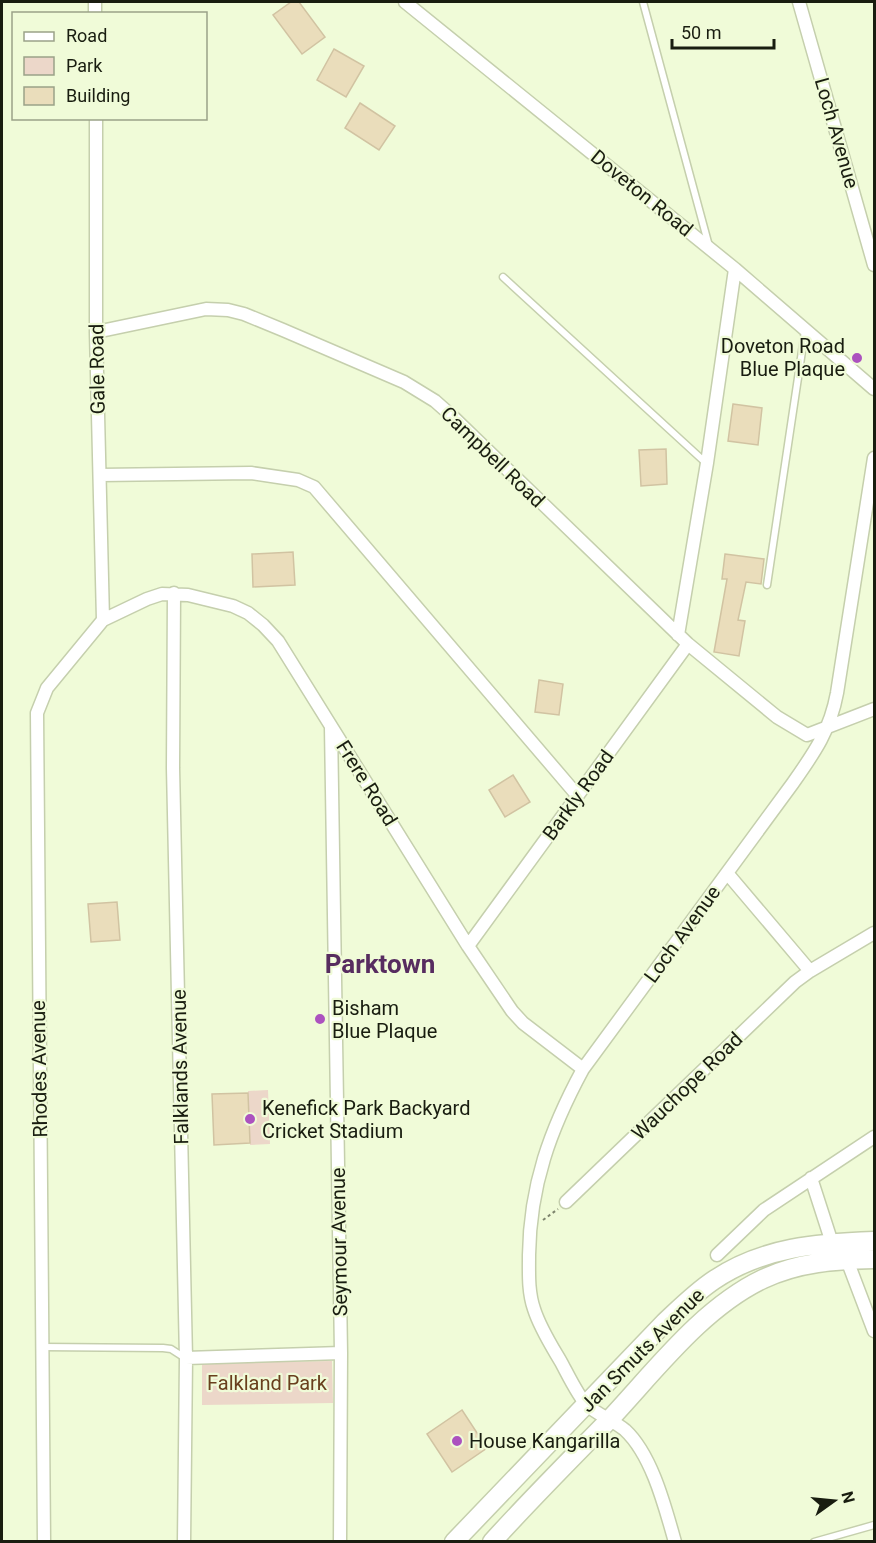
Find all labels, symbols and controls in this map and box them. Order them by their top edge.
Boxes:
legend [12,12,207,120]
scale bar [672,12,774,50]
text: 50 m [681,22,721,43]
text: Road [66,25,107,46]
text: Park [66,55,103,76]
street label: Loch Avenue [810,75,864,191]
text: Building [66,85,130,106]
street label: Doveton Road [586,145,698,241]
street label: Gale Road [84,323,110,415]
place label: Doveton Road Blue Plaque [721,334,845,381]
marker: Doveton Road Blue Plaque [850,351,864,365]
street label: Campbell Road [436,401,550,513]
street label: Frere Road [331,736,403,830]
street label: Barkly Road [537,745,619,845]
street label: Loch Avenue [639,881,725,987]
district label: Parktown [325,949,435,979]
street label: Falklands Avenue [167,989,193,1145]
place label: Bisham Blue Plaque [332,996,437,1043]
street label: Rhodes Avenue [26,1000,52,1138]
marker: Bisham Blue Plaque [313,1012,327,1026]
street label: Wauchope Road [627,1027,747,1145]
place label: Kenefick Park Backyard Cricket Stadium [262,1096,470,1143]
marker: Kenefick Park Backyard Cricket Stadium [243,1112,257,1126]
street label: Seymour Avenue [326,1167,352,1317]
street label: Jan Smuts Avenue [575,1283,709,1417]
park label: Falkland Park [207,1371,328,1395]
place label: House Kangarilla [469,1429,620,1453]
marker: House Kangarilla [450,1434,464,1448]
north arrow [804,1471,864,1531]
text: N [837,1489,859,1505]

